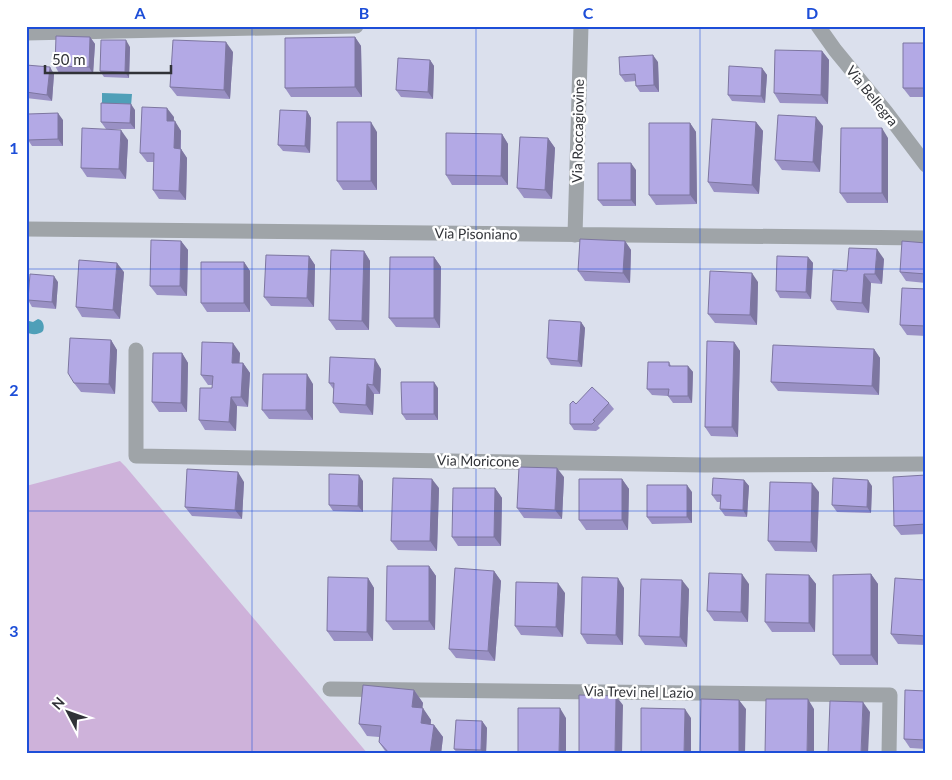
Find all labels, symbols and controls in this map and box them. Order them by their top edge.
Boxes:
text: A [133,3,146,22]
text: B [359,3,369,22]
text: C [583,3,594,22]
text: D [806,3,818,22]
scale bar [45,42,171,74]
text: 50 m [52,50,86,68]
street label: Via Bellegra [843,62,902,129]
street label: Via Roccagiovine [568,79,587,183]
text: 1 [9,138,19,157]
street label: Via Pisoniano [434,224,518,243]
text: 2 [9,380,19,399]
street label: Via Moricone [437,451,519,470]
text: 3 [9,621,19,640]
street label: Via Trevi nel Lazio [584,682,694,701]
north arrow [42,688,92,738]
text: N [48,693,68,713]

